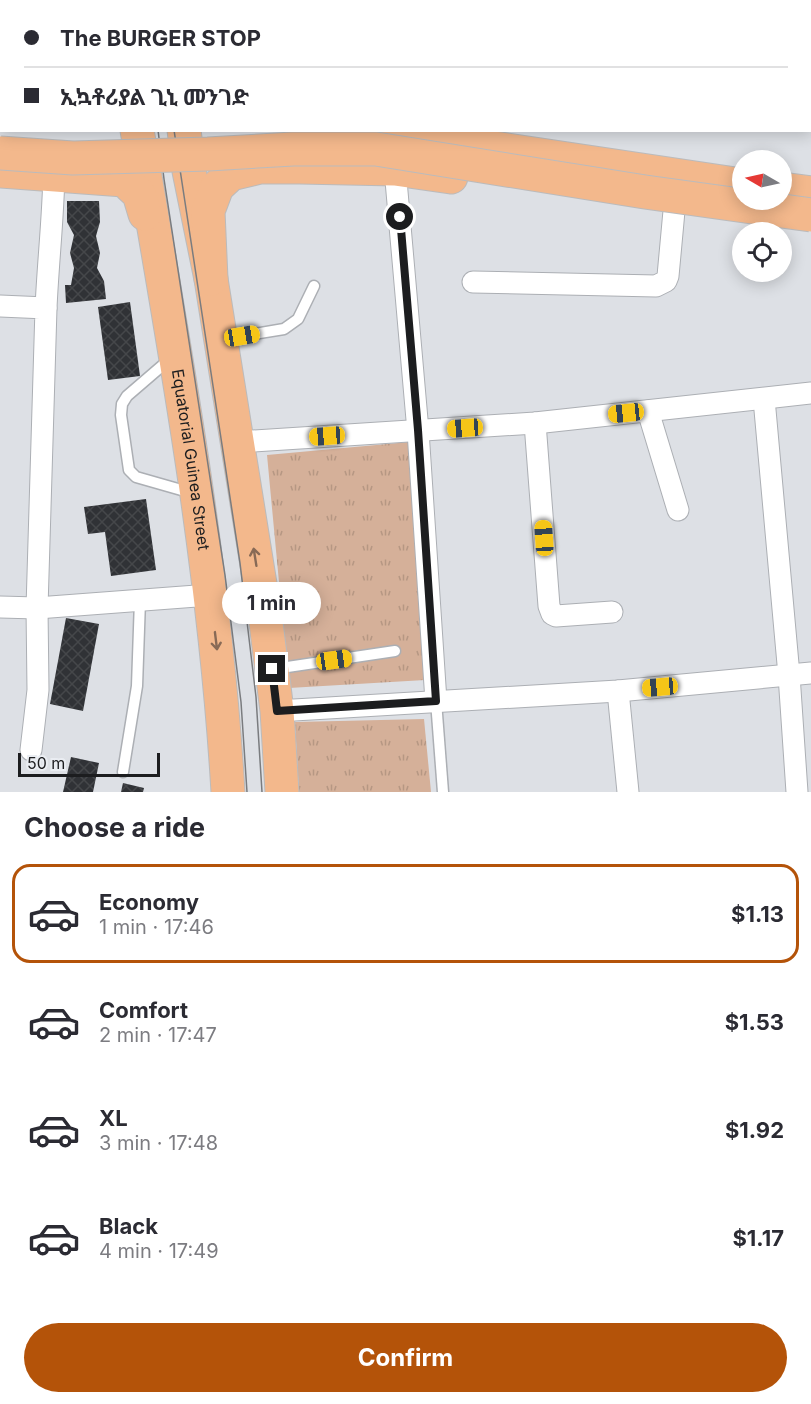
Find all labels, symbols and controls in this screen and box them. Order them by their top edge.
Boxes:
text: The BURGER STOP [60,25,261,51]
text: ኢኳቶሪያል ጊኒ መንገድ [60,84,249,110]
north arrow [732,150,792,210]
map controls [732,150,792,282]
route start [386,203,413,230]
button: locate [732,222,792,282]
car [223,324,261,348]
street label: Equatorial Guinea Street [168,368,214,551]
car [607,402,645,424]
car [446,418,484,438]
car [308,426,346,446]
car [534,519,554,557]
one-way arrow [250,548,261,568]
callout: 1 min [222,582,322,624]
text: 1 min [247,591,296,615]
one-way arrow [210,630,221,650]
car [315,649,353,671]
route end [258,655,285,682]
car [641,676,679,698]
scale bar [18,750,160,778]
text: 50 m [27,753,65,773]
text: Choose a ride [24,811,205,844]
icon: car [27,887,81,941]
text: Economy [99,889,199,915]
text: $1.13 [731,901,784,927]
text: 1 min · 17:46 [99,915,214,939]
icon: car [27,995,81,1049]
text: Comfort [99,997,188,1023]
text: $1.53 [725,1009,784,1035]
text: 2 min · 17:47 [99,1023,217,1047]
icon: car [27,1103,81,1157]
text: XL [99,1105,128,1131]
text: $1.92 [725,1117,784,1143]
text: 3 min · 17:48 [99,1131,218,1155]
icon: car [27,1211,81,1265]
text: Black [99,1213,158,1239]
text: $1.17 [732,1225,784,1251]
text: 4 min · 17:49 [99,1239,219,1263]
button: Confirm [24,1323,787,1392]

